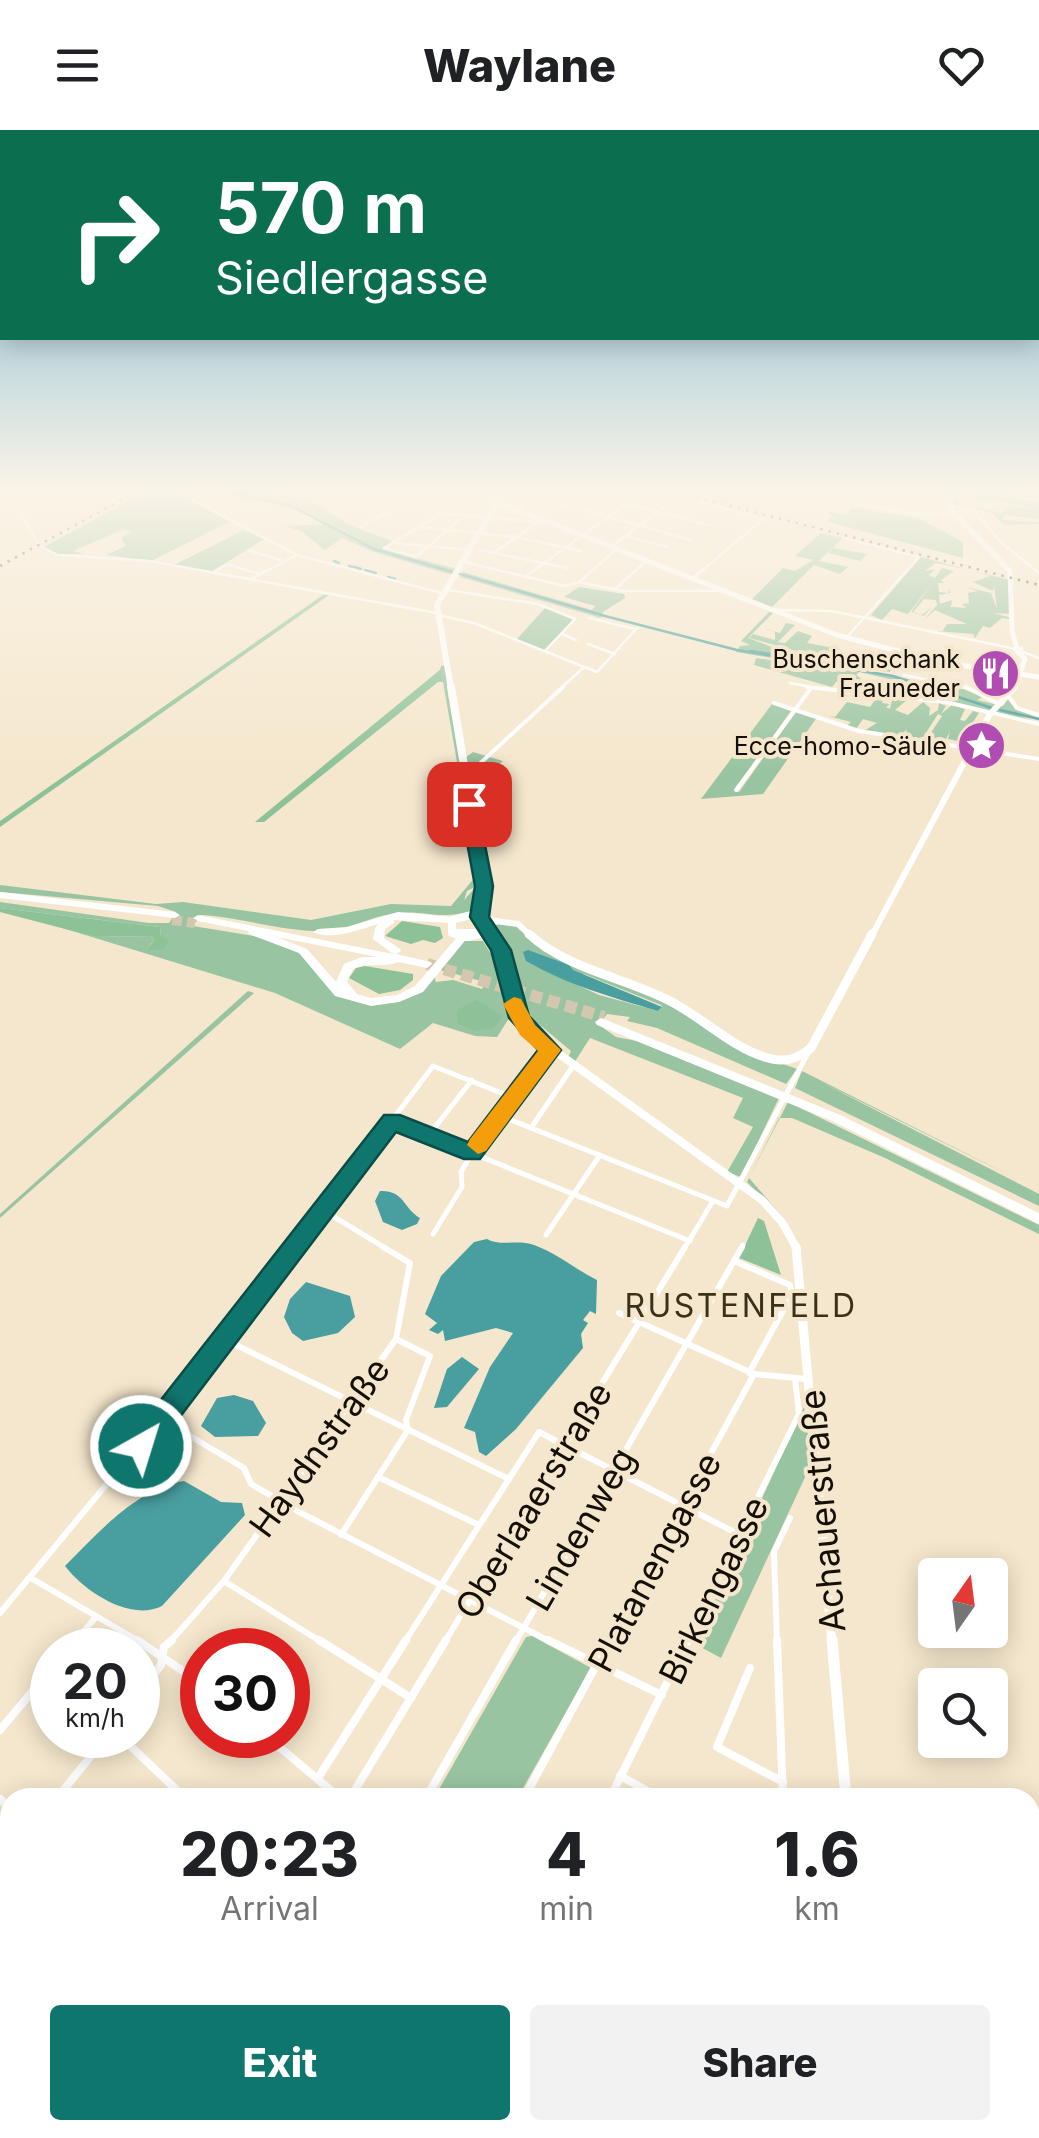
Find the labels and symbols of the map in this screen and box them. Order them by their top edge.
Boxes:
place label: Buschenschank Frauneder [772,644,960,703]
restaurant icon: Buschenschank Frauneder [969,647,1021,699]
place icon: Ecce-homo-Säule [956,720,1008,772]
place label: Ecce-homo-Säule [734,731,947,761]
pin [427,762,512,847]
district label: RUSTENFELD [624,1286,858,1325]
street label: Haydnstraße [240,1349,398,1545]
street label: Oberlaaerstraße [446,1374,620,1626]
street label: Achauerstraße [790,1388,854,1634]
position arrow [89,1394,193,1498]
street label: Lindenweg [516,1440,644,1618]
street label: Platanengasse [579,1445,729,1679]
street label: Birkengasse [650,1490,776,1690]
north arrow [918,1558,1008,1648]
speed limit sign: 30 [180,1628,310,1758]

